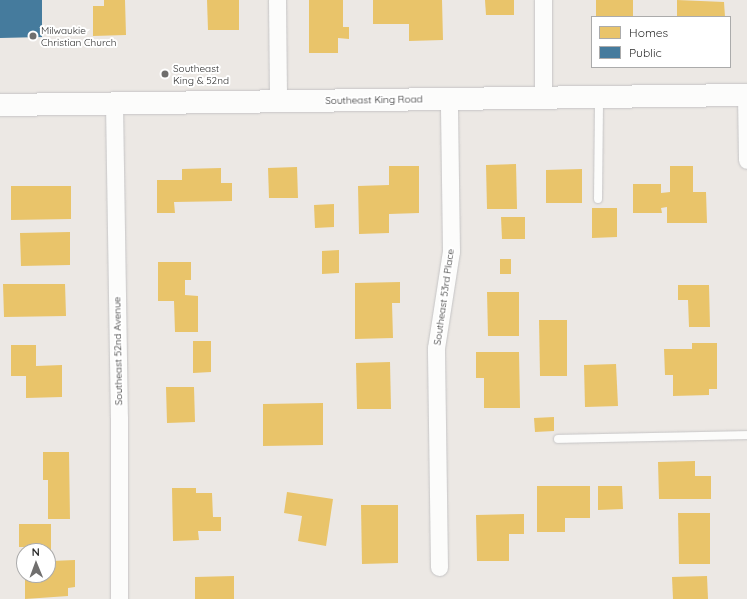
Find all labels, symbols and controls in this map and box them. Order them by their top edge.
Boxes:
legend [591,16,731,68]
place label: Milwaukie Christian Church [41,24,116,48]
text: Homes [629,25,668,40]
marker: Milwaukie Christian Church [28,31,38,41]
text: Public [629,45,662,60]
place label: Southeast King & 52nd [173,62,229,86]
marker: Southeast King & 52nd [160,69,170,79]
street label: Southeast King Road [325,93,423,107]
street label: Southeast 53rd Place [431,248,457,346]
street label: Southeast 52nd Avenue [111,297,125,405]
north arrow [16,543,56,583]
text: N [32,545,40,559]

